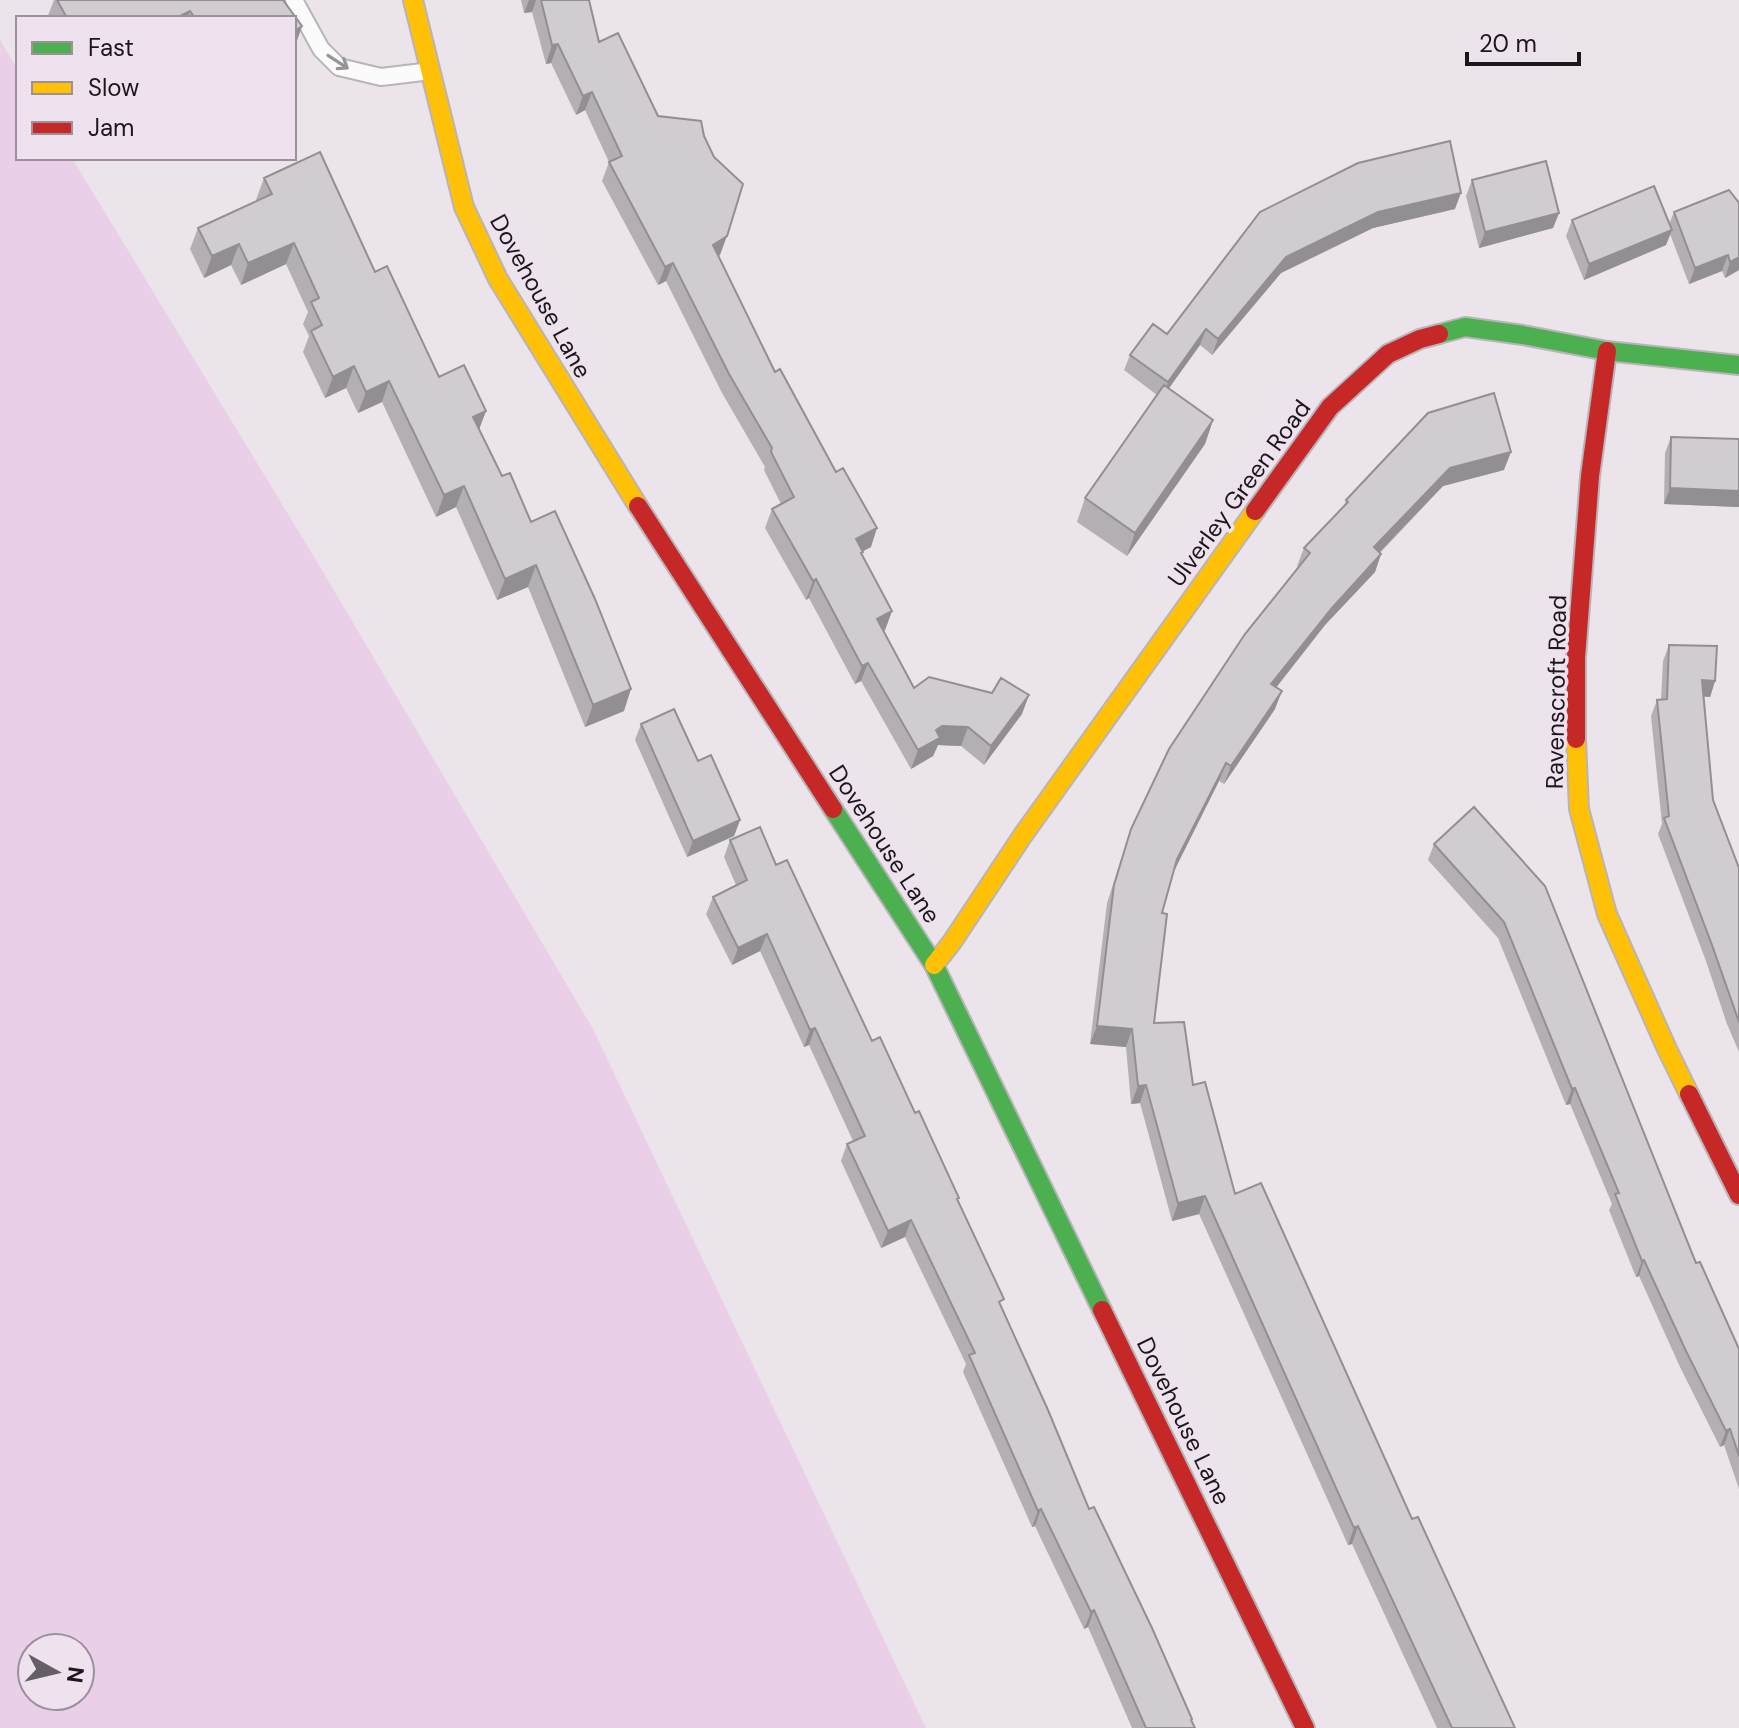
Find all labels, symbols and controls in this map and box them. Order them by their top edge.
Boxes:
legend [16,16,296,160]
scale bar [1467,16,1579,66]
text: 20 m [1479,28,1537,59]
text: Fast [88,32,134,63]
one-way arrow [326,54,349,70]
text: Slow [88,72,139,103]
text: Jam [88,112,134,143]
street label: Dovehouse Lane [483,209,599,383]
street label: Ulverley Green Road [1161,393,1317,593]
street label: Ravenscroft Road [1539,595,1573,789]
street label: Dovehouse Lane [822,759,948,929]
street label: Dovehouse Lane [1130,1332,1238,1510]
north arrow [16,1632,96,1712]
text: N [60,1665,91,1685]

